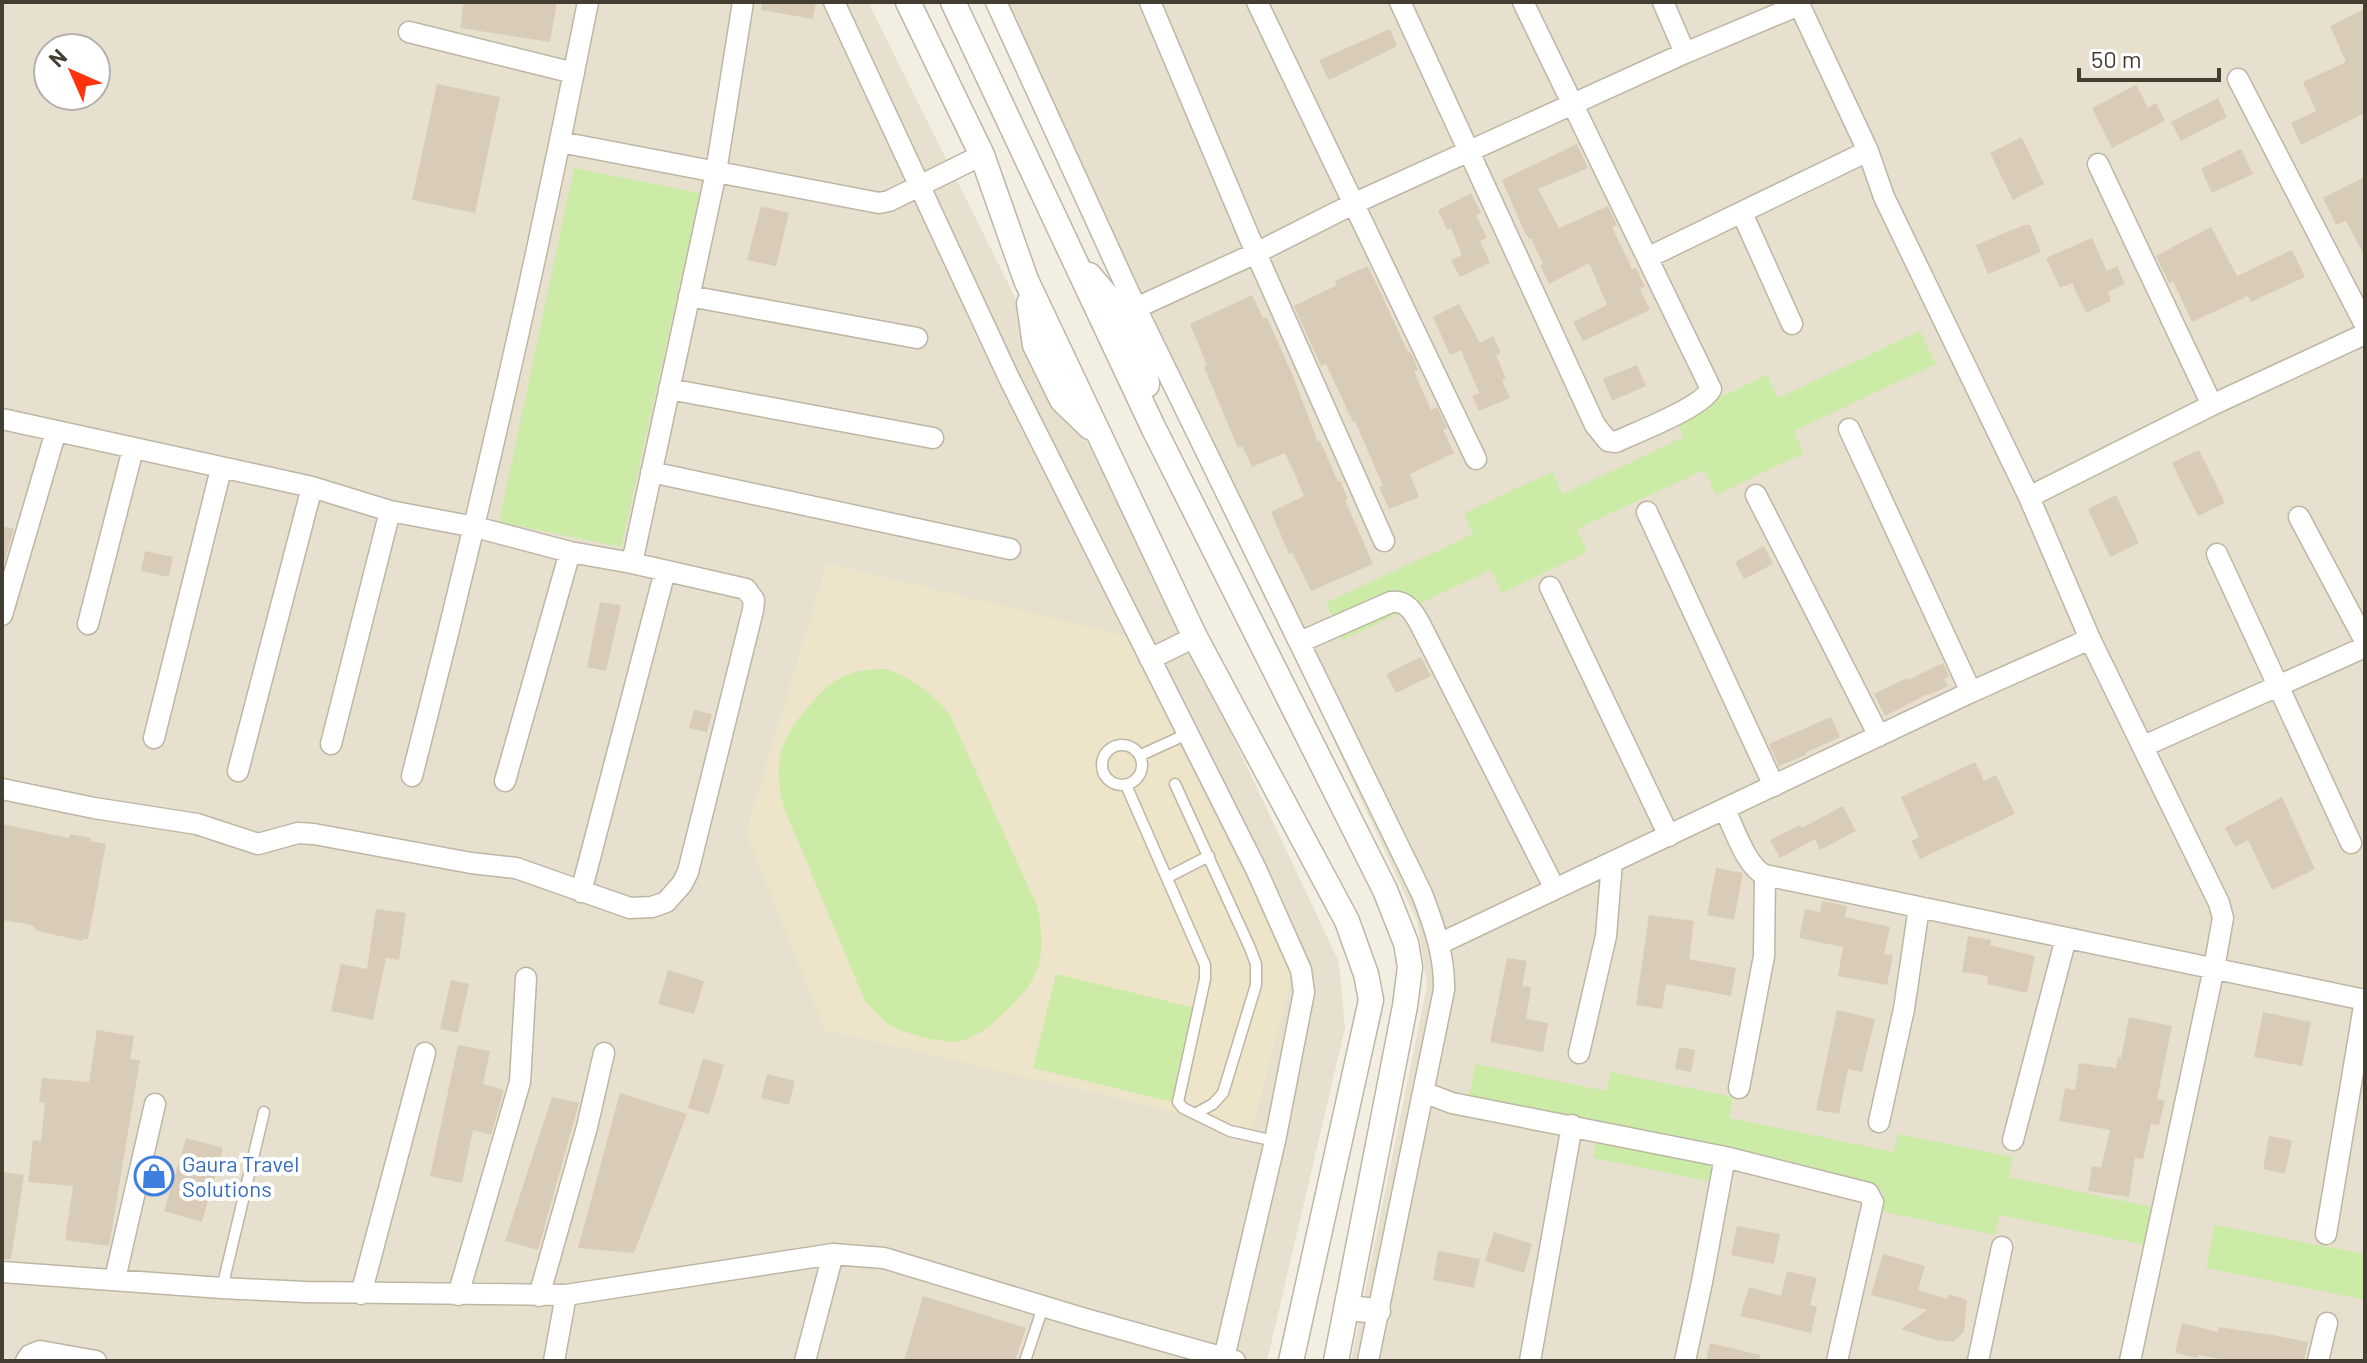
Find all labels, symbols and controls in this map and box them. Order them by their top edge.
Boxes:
north arrow [32,32,112,112]
scale bar [2079,32,2219,82]
text: N [43,43,72,72]
text: 50 m [2091,44,2142,73]
place label: Gaura Travel Solutions [182,1150,299,1201]
shop icon: Gaura Travel Solutions [133,1155,175,1197]

